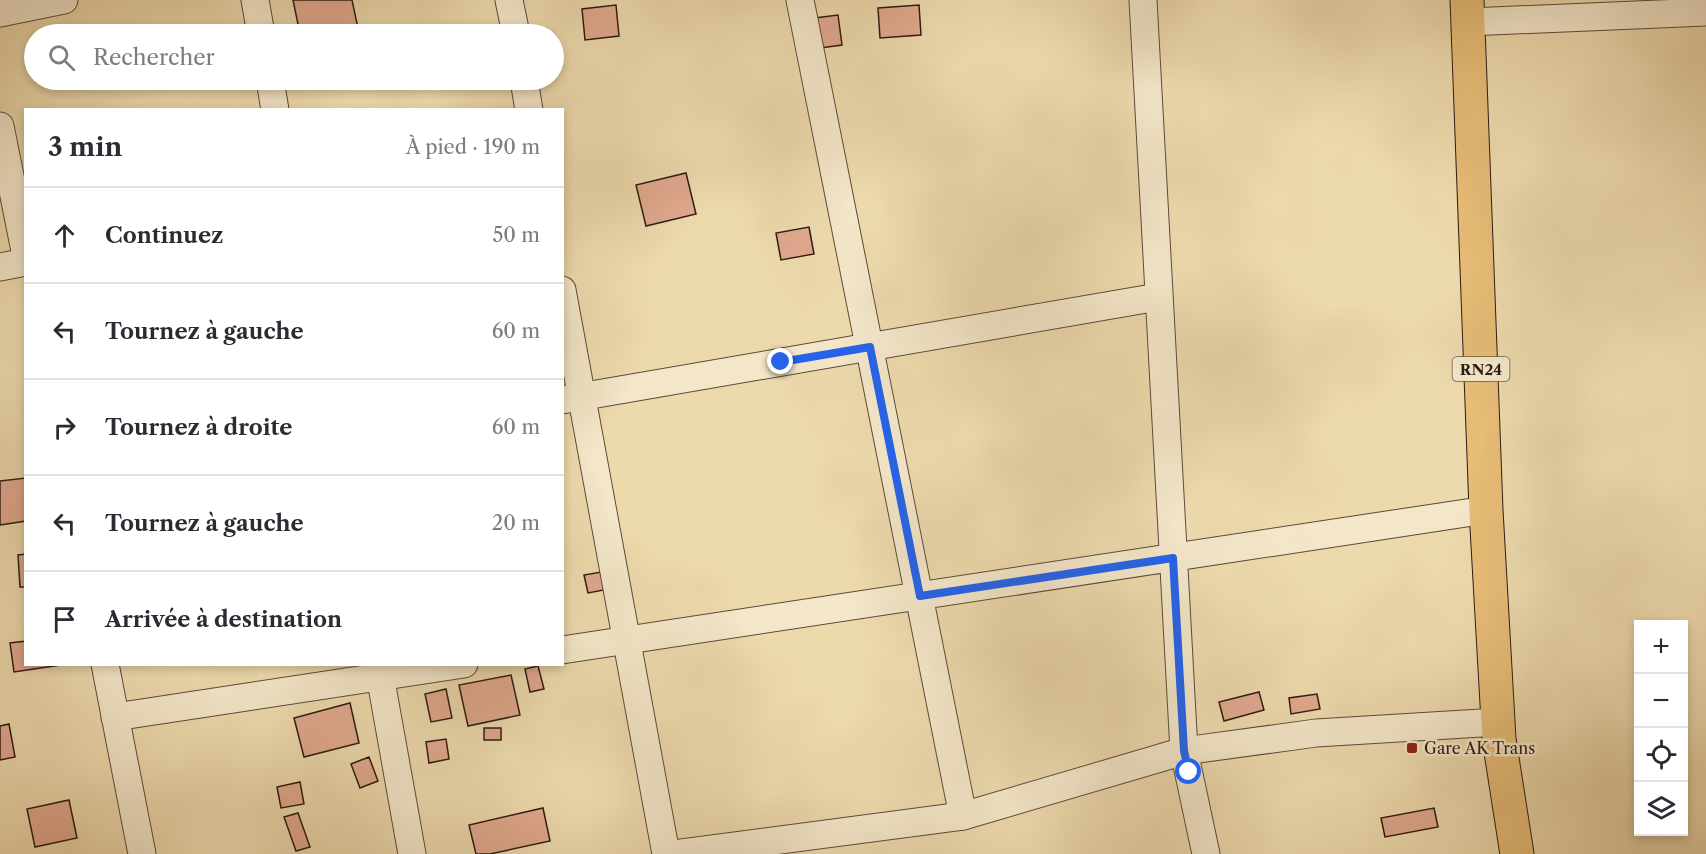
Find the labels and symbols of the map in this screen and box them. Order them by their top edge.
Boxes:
route end [767,348,793,374]
road number: RN24 [1452,357,1510,381]
place label: Gare AK Trans [1424,738,1535,758]
marker: Gare AK Trans [1405,741,1419,755]
route start [1175,758,1201,784]

